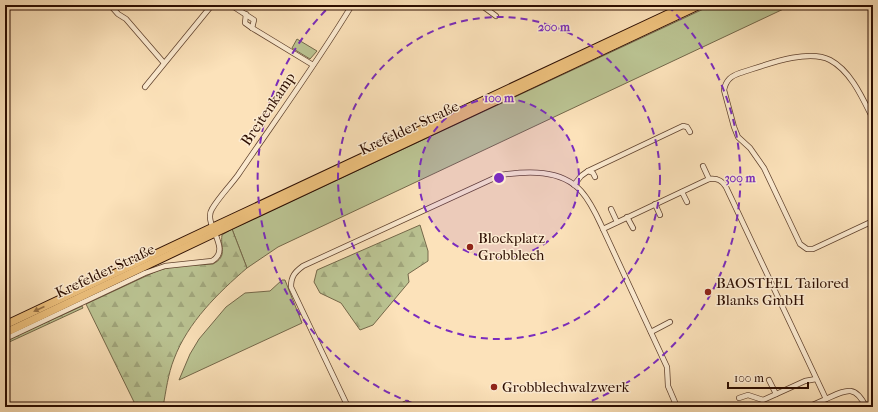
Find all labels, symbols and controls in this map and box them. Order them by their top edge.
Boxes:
text: 200 m [538,20,571,34]
street label: Breitenkamp [237,69,299,149]
text: 100 m [484,91,515,105]
street label: Krefelder Straße [356,97,462,159]
centre of rings [492,171,506,185]
text: 300 m [725,171,756,186]
place label: Blockplatz Grobblech [478,229,545,264]
street label: Krefelder Straße [52,240,158,302]
marker: Blockplatz Grobblech [465,242,475,252]
place label: BAOSTEEL Tailored Blanks GmbH [716,274,850,309]
marker: BAOSTEEL Tailored Blanks GmbH [703,287,713,297]
one-way arrow [33,306,44,312]
scale bar [728,364,808,390]
text: 100 m [734,371,764,385]
place label: Grobblechwalzwerk [502,378,629,396]
marker: Grobblechwalzwerk [489,382,499,392]

